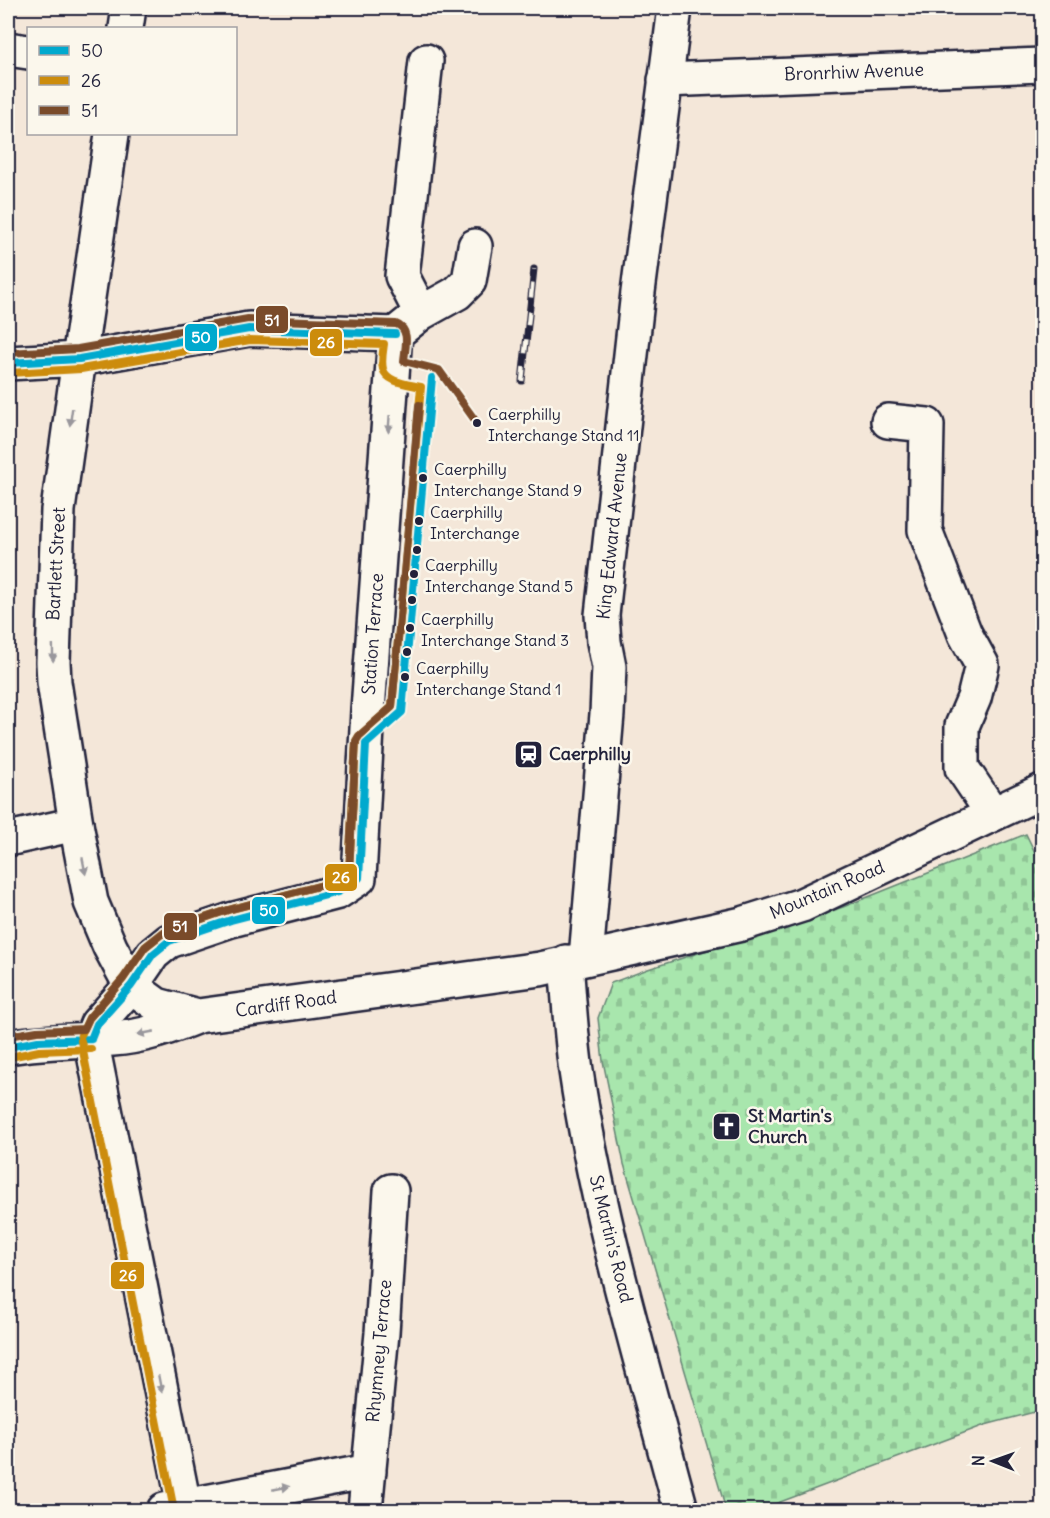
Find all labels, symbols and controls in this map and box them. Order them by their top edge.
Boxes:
legend [27,27,237,135]
text: 50 [81,39,103,62]
street label: Bronrhiw Avenue [784,58,924,85]
text: 26 [81,69,101,92]
text: 51 [81,99,99,122]
line badge: 51 [255,305,289,334]
text: 51 [264,310,280,330]
line badge: 50 [184,323,218,352]
text: 50 [191,327,211,347]
line badge: 26 [309,328,343,357]
text: 26 [317,332,335,352]
place label: Caerphilly Interchange Stand 11 [488,404,640,445]
one-way arrow [66,407,75,426]
one-way arrow [384,415,394,434]
marker: Caerphilly Interchange Stand 11 [471,417,483,429]
street label: King Edward Avenue [591,451,632,620]
place label: Caerphilly Interchange Stand 9 [434,459,582,500]
marker: Caerphilly Interchange Stand 9 [417,472,429,484]
place label: Caerphilly Interchange [430,502,520,543]
street label: Bartlett Street [41,507,70,621]
marker: Caerphilly Interchange [413,515,425,527]
unlabelled marker [411,544,423,556]
place label: Caerphilly Interchange Stand 5 [425,555,573,596]
marker: Caerphilly Interchange Stand 5 [408,568,420,580]
street label: Station Terrace [357,572,388,696]
unlabelled marker [406,594,418,606]
place label: Caerphilly Interchange Stand 3 [421,609,569,650]
marker: Caerphilly Interchange Stand 3 [404,622,416,634]
one-way arrow [48,643,58,662]
unlabelled marker [401,646,413,658]
place label: Caerphilly Interchange Stand 1 [416,658,561,699]
marker: Caerphilly Interchange Stand 1 [399,671,411,683]
station icon: Caerphilly [512,738,544,770]
place label: Caerphilly [549,742,631,765]
street label: Mountain Road [766,855,888,924]
one-way arrow [80,857,89,876]
line badge: 26 [324,863,358,892]
text: 26 [332,867,350,887]
line badge: 50 [251,896,286,925]
text: 50 [259,900,279,920]
line badge: 51 [163,912,198,941]
text: 51 [172,916,188,936]
street label: Cardiff Road [234,985,338,1022]
one-way arrow [136,1029,155,1038]
place label: St Martin's Church [748,1104,832,1148]
church icon: St Martin's Church [711,1110,743,1142]
street label: St Martin's Road [585,1173,639,1305]
line badge: 26 [110,1261,145,1290]
text: 26 [119,1265,137,1285]
street label: Rhymney Terrace [361,1278,396,1423]
one-way arrow [156,1375,165,1394]
north arrow [963,1431,1023,1491]
text: N [968,1455,988,1466]
one-way arrow [272,1483,291,1492]

